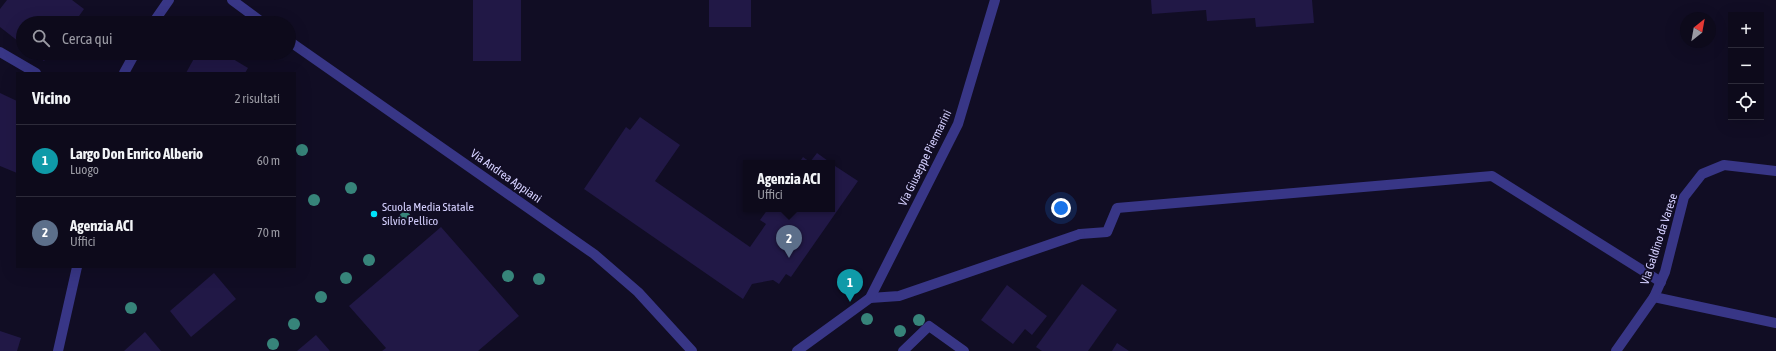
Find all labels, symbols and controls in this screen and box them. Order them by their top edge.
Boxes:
north arrow [1680,12,1716,48]
map controls [1728,12,1764,120]
button: + [1728,12,1764,48]
search box [16,16,296,60]
icon: search [30,27,52,49]
text: Cerca qui [62,30,112,47]
button: − [1728,48,1764,84]
button: locate [1728,84,1764,120]
text: Vicino [32,88,71,108]
text: 2 risultati [234,91,280,106]
street label: Via Giuseppe Piermarini [896,108,954,208]
text: Largo Don Enrico Alberio [70,145,203,162]
street label: Via Andrea Appiani [468,146,544,206]
text: 1 [42,153,48,168]
text: 60 m [257,153,280,168]
popup [743,160,835,212]
text: Luogo [70,162,99,177]
text: Agenzia ACI [757,170,821,187]
text: Uffici [757,187,783,202]
street label: Via Galdino da Varese [1638,192,1680,286]
your location [1051,198,1071,218]
place label: Scuola Media Statale Silvio Pellico [382,200,474,228]
marker: Scuola Media Statale Silvio Pellico [369,209,379,219]
text: Agenzia ACI [70,217,133,234]
text: 2 [42,225,48,240]
text: 70 m [257,225,280,240]
pin: 2 [776,225,802,258]
text: Uffici [70,234,96,249]
pin: 1 [837,269,863,302]

